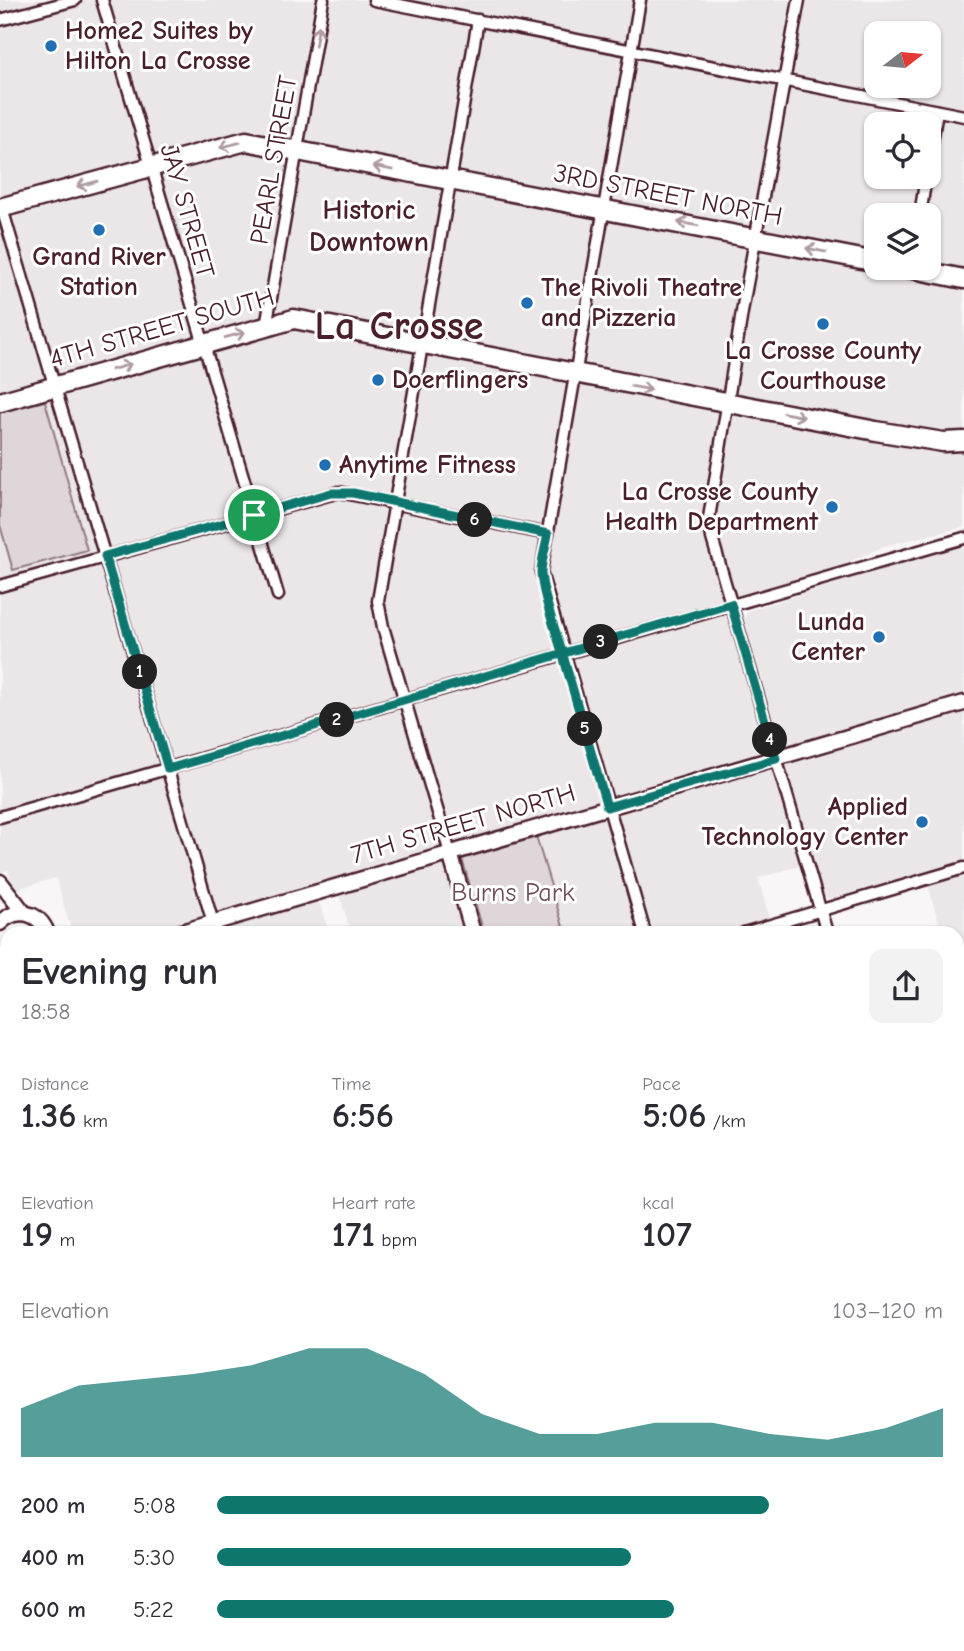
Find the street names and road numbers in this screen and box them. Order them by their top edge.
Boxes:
street label: PEARL STREET [244,73,304,247]
street label: JAY STREET [154,141,221,282]
street label: 3RD STREET NORTH [551,158,785,232]
street label: 4TH STREET SOUTH [46,282,278,374]
street label: 7TH STREET NORTH [347,778,579,870]

